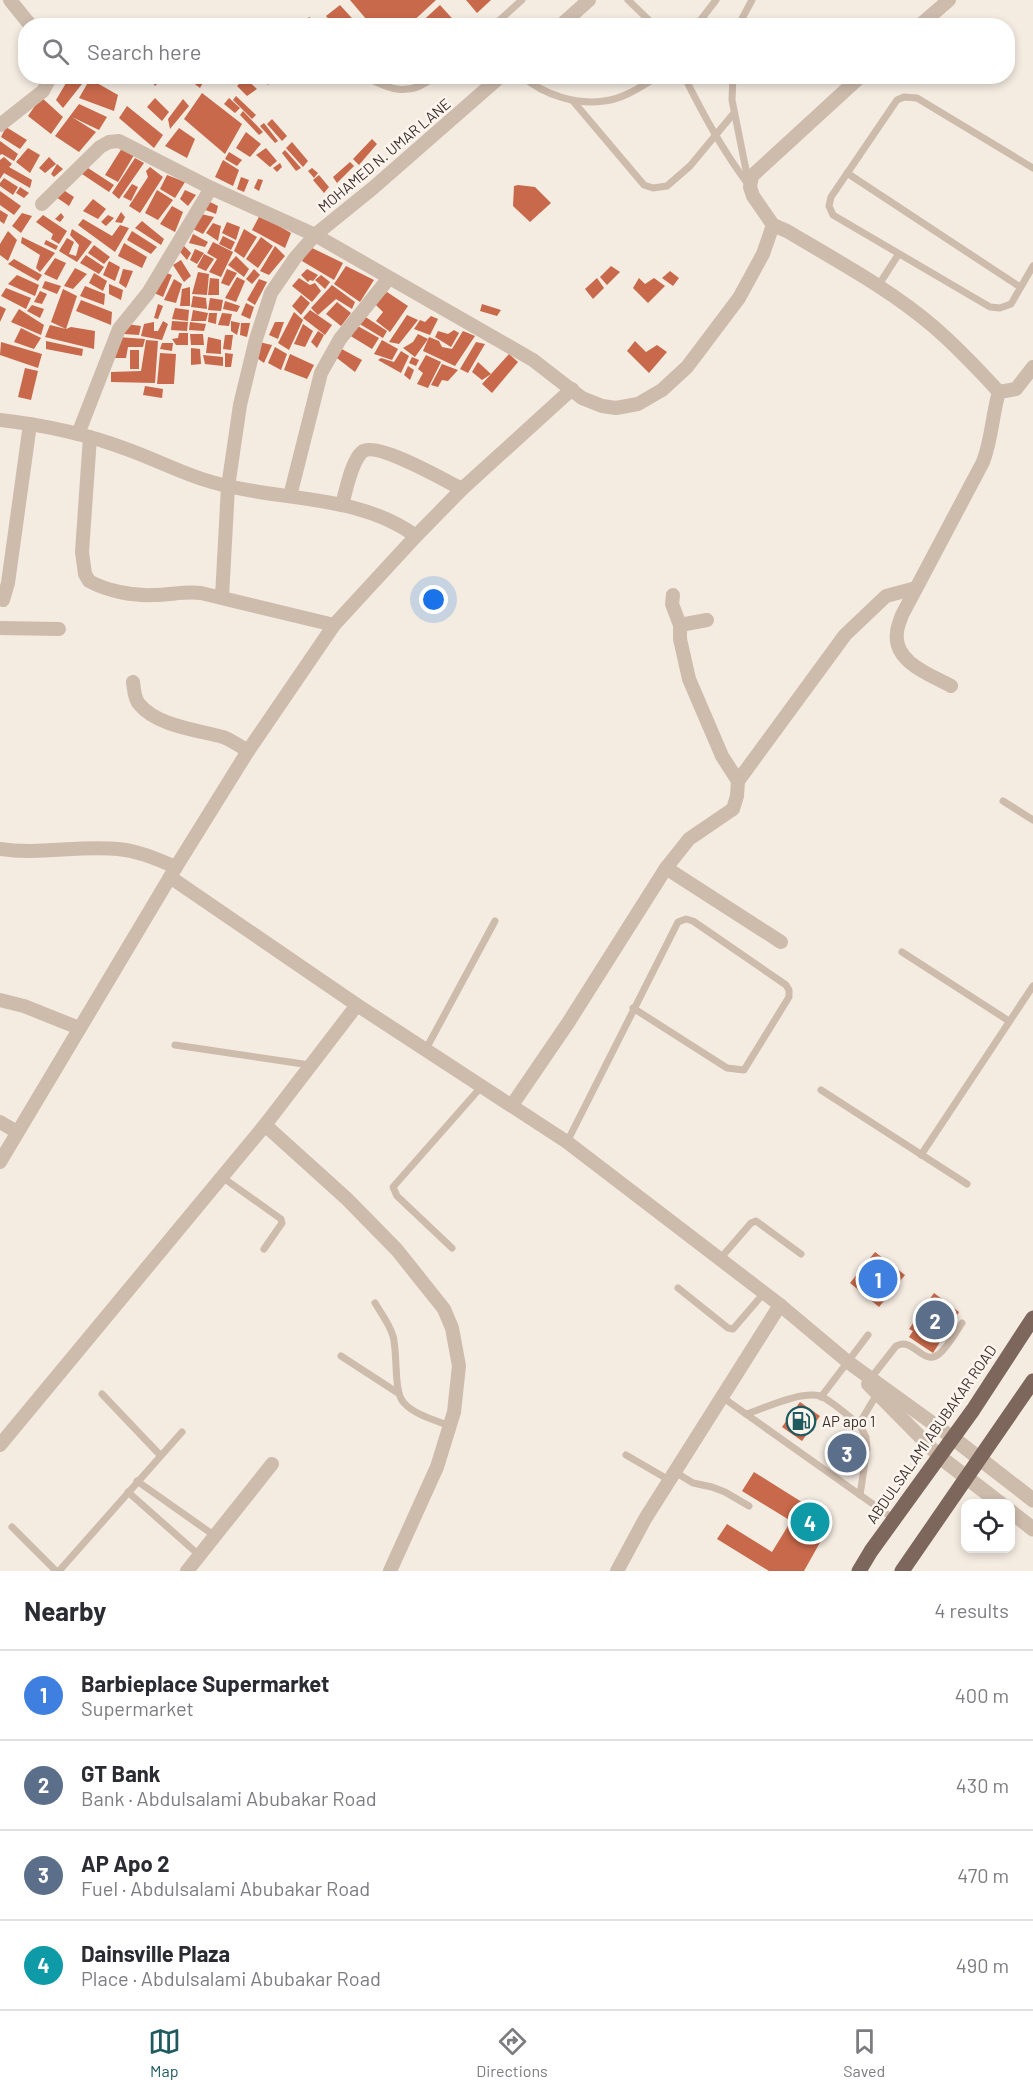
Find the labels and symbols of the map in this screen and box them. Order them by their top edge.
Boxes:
street label: MOHAMED N. UMAR LANE [314,94,454,216]
your location [419,585,448,614]
pin: 1 [858,1256,898,1302]
pin: 2 [916,1298,954,1342]
street label: ABDULSALAMI ABUBAKAR ROAD [862,1341,1000,1527]
fuel station icon: AP apo 1 [785,1405,817,1437]
place label: AP apo 1 [822,1412,875,1430]
pin: 3 [828,1430,866,1476]
pin: 4 [790,1500,830,1544]

